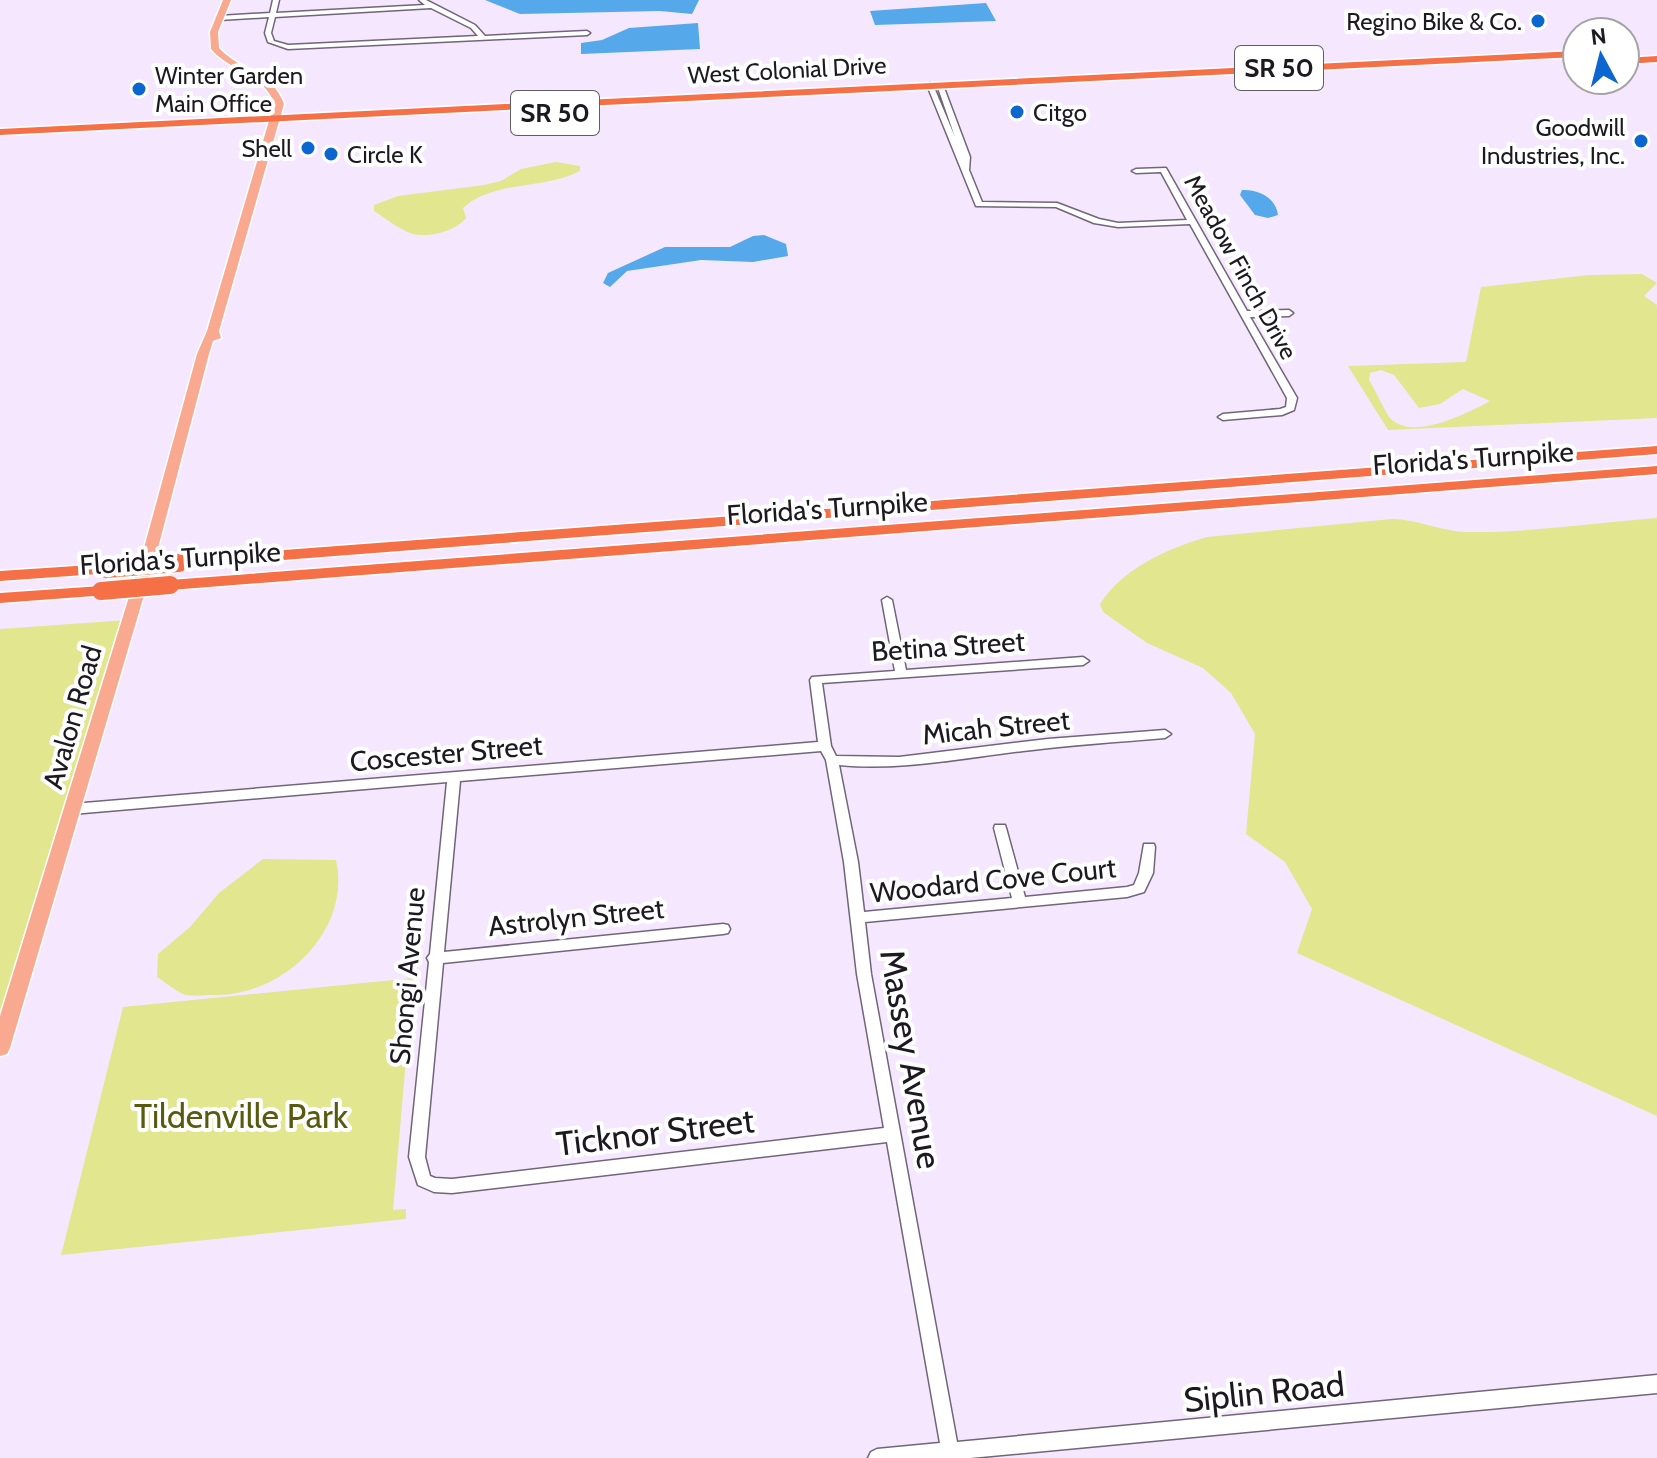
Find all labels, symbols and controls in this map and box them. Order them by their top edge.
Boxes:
place label: Regino Bike & Co. [1346,7,1522,36]
marker: Regino Bike & Co. [1529,12,1547,30]
north arrow [1561,16,1641,96]
text: N [1589,22,1608,51]
road number: SR 50 [1235,46,1323,90]
street label: West Colonial Drive [687,50,887,90]
place label: Winter Garden Main Office [155,61,303,118]
marker: Winter Garden Main Office [130,80,148,98]
road number: SR 50 [511,91,599,135]
place label: Citgo [1033,98,1087,127]
marker: Citgo [1008,103,1026,121]
place label: Goodwill Industries, Inc. [1481,113,1625,170]
marker: Goodwill Industries, Inc. [1632,132,1650,150]
place label: Shell [242,134,292,163]
marker: Shell [299,139,317,157]
place label: Circle K [347,140,423,169]
marker: Circle K [322,145,340,163]
street label: Meadow Finch Drive [1178,170,1304,364]
street label: Florida's Turnpike [1371,434,1575,482]
street label: Florida's Turnpike [725,484,929,532]
street label: Florida's Turnpike [78,534,282,582]
street label: Betina Street [870,624,1026,668]
street label: Avalon Road [35,641,109,793]
street label: Micah Street [921,702,1071,752]
street label: Coscester Street [348,728,544,778]
street label: Woodard Cove Court [868,850,1118,910]
street label: Shongi Avenue [382,886,432,1066]
street label: Astrolyn Street [486,891,666,943]
street label: Massey Avenue [871,946,951,1172]
park label: Tildenville Park [134,1095,349,1137]
street label: Ticknor Street [554,1099,756,1165]
street label: Siplin Road [1182,1363,1346,1421]

